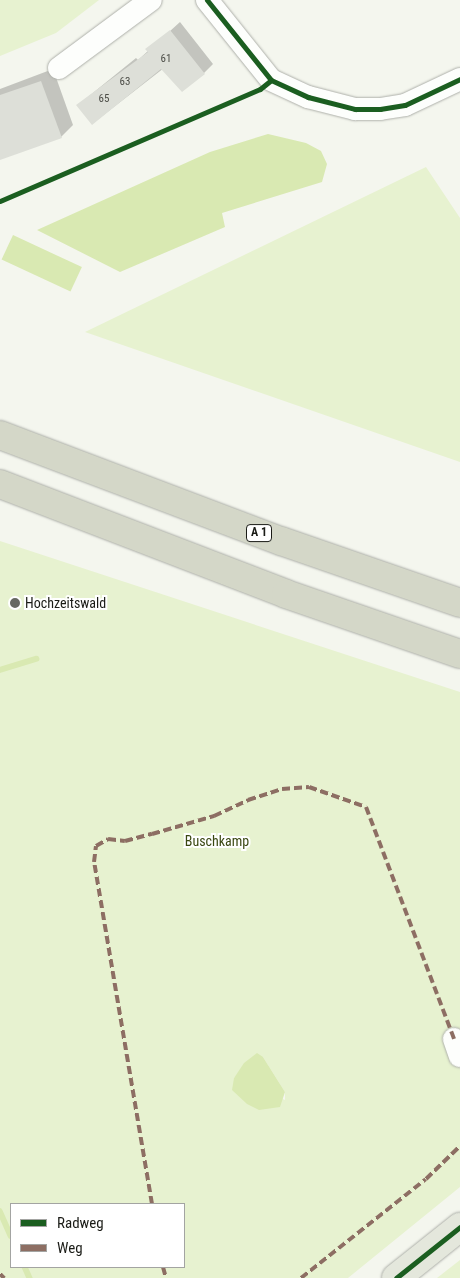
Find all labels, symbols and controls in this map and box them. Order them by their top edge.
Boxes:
house number: 61 [161,52,171,66]
house number: 63 [120,75,130,89]
house number: 65 [99,92,109,106]
road number: A 1 [245,524,273,542]
place label: Hochzeitswald [25,595,106,611]
marker: Hochzeitswald [9,597,21,609]
park label: Buschkamp [185,833,249,849]
legend [10,1203,185,1268]
text: Radweg [57,1214,104,1232]
text: Weg [57,1239,83,1257]

